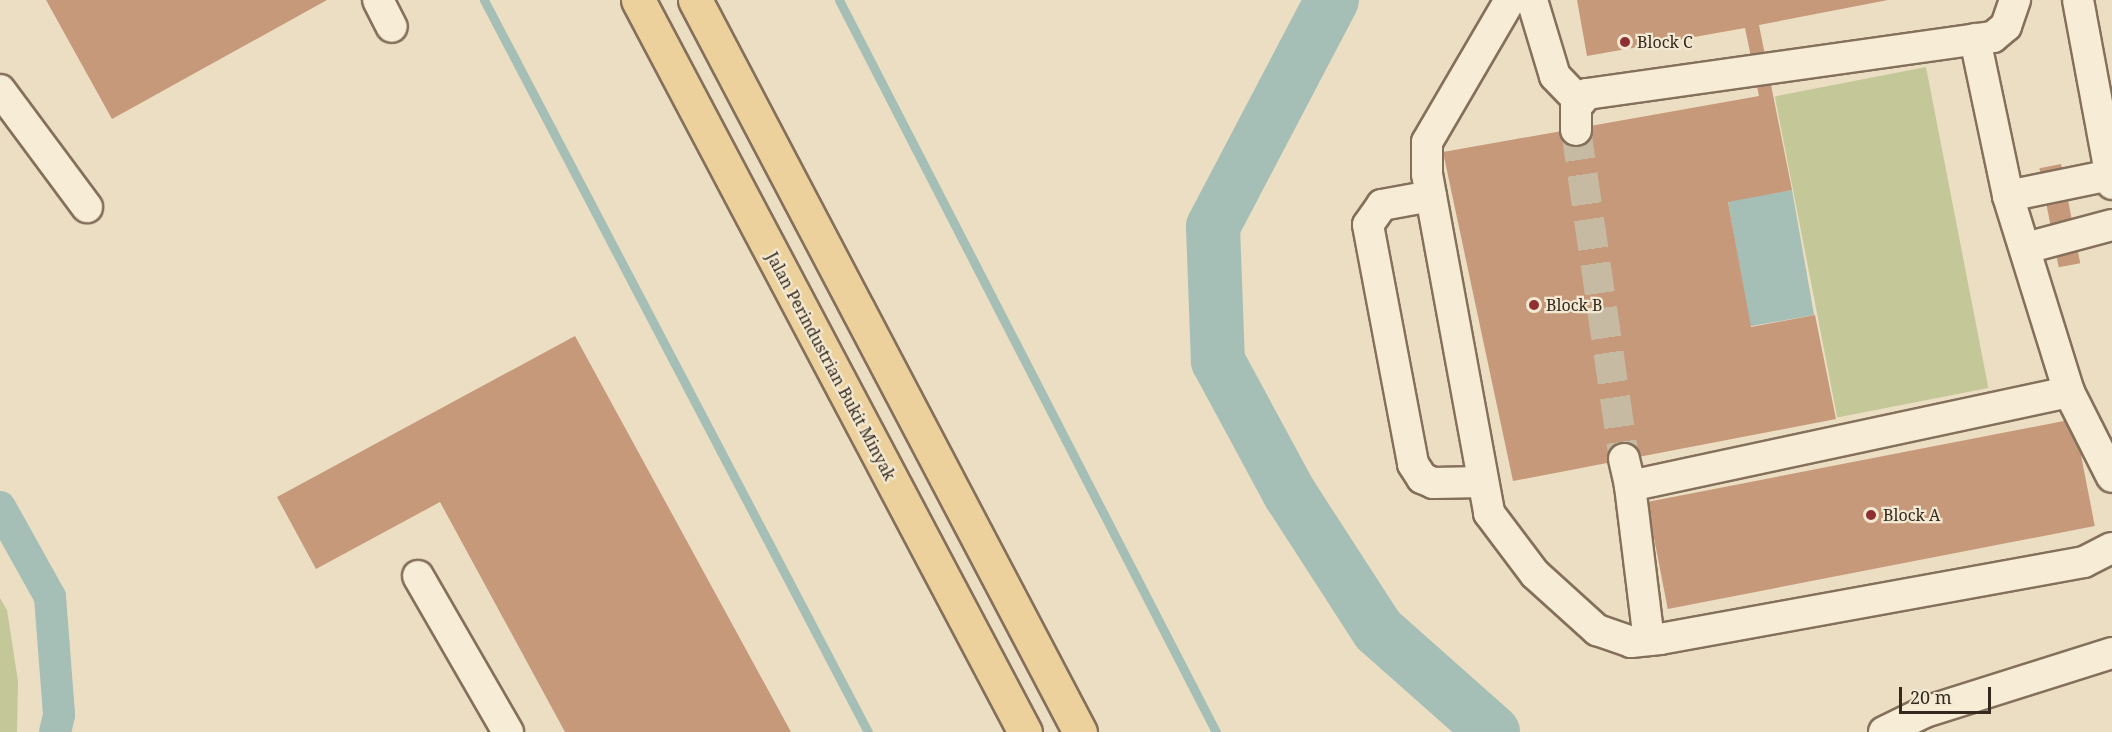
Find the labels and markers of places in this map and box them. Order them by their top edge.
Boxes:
place label: Block C [1637,32,1693,52]
marker: Block C [1618,35,1632,49]
place label: Block B [1546,295,1603,315]
marker: Block B [1527,298,1541,312]
place label: Block A [1883,505,1940,525]
marker: Block A [1864,508,1878,522]

